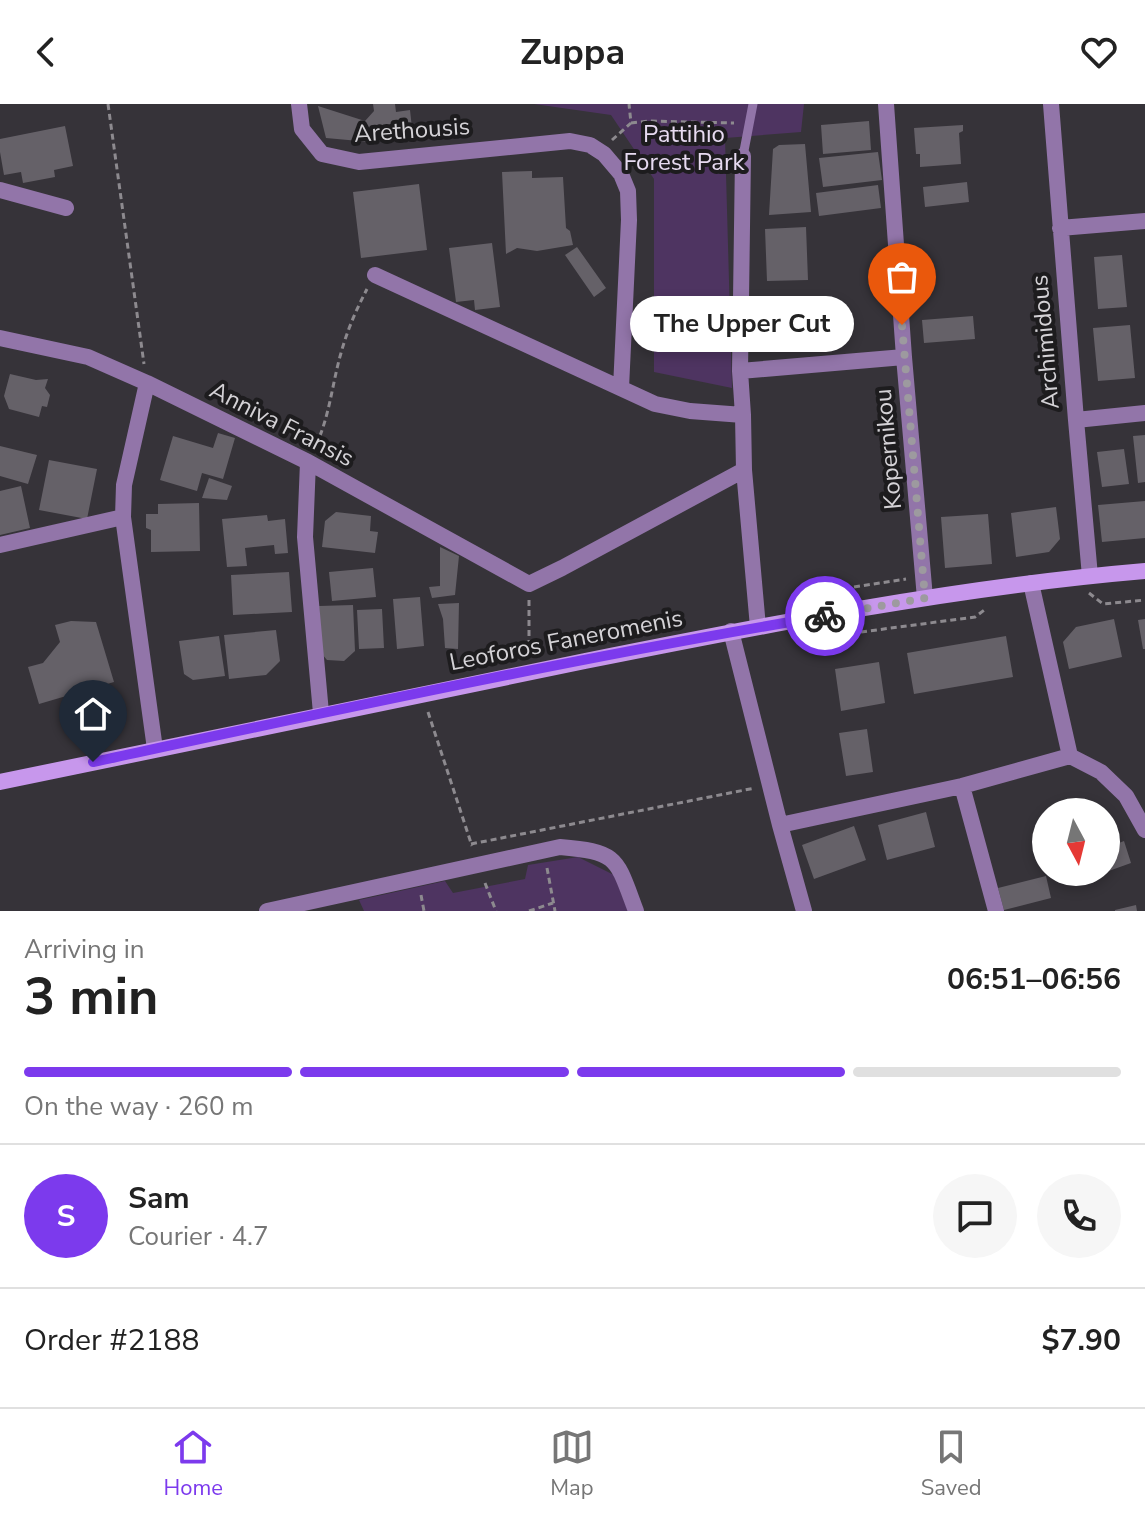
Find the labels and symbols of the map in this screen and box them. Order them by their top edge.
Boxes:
street label: Arethousis [353,110,471,150]
park label: Pattihio Forest Park [623,118,746,178]
pin [868,243,936,325]
street label: Archimidous [1023,274,1067,410]
callout: The Upper Cut [630,297,854,353]
street label: Anniva Fransis [204,374,360,474]
street label: Kopernikou [867,387,909,511]
courier [785,576,865,656]
street label: Leoforos Faneromenis [447,602,685,678]
pin [59,680,127,762]
north arrow [1032,798,1120,886]

